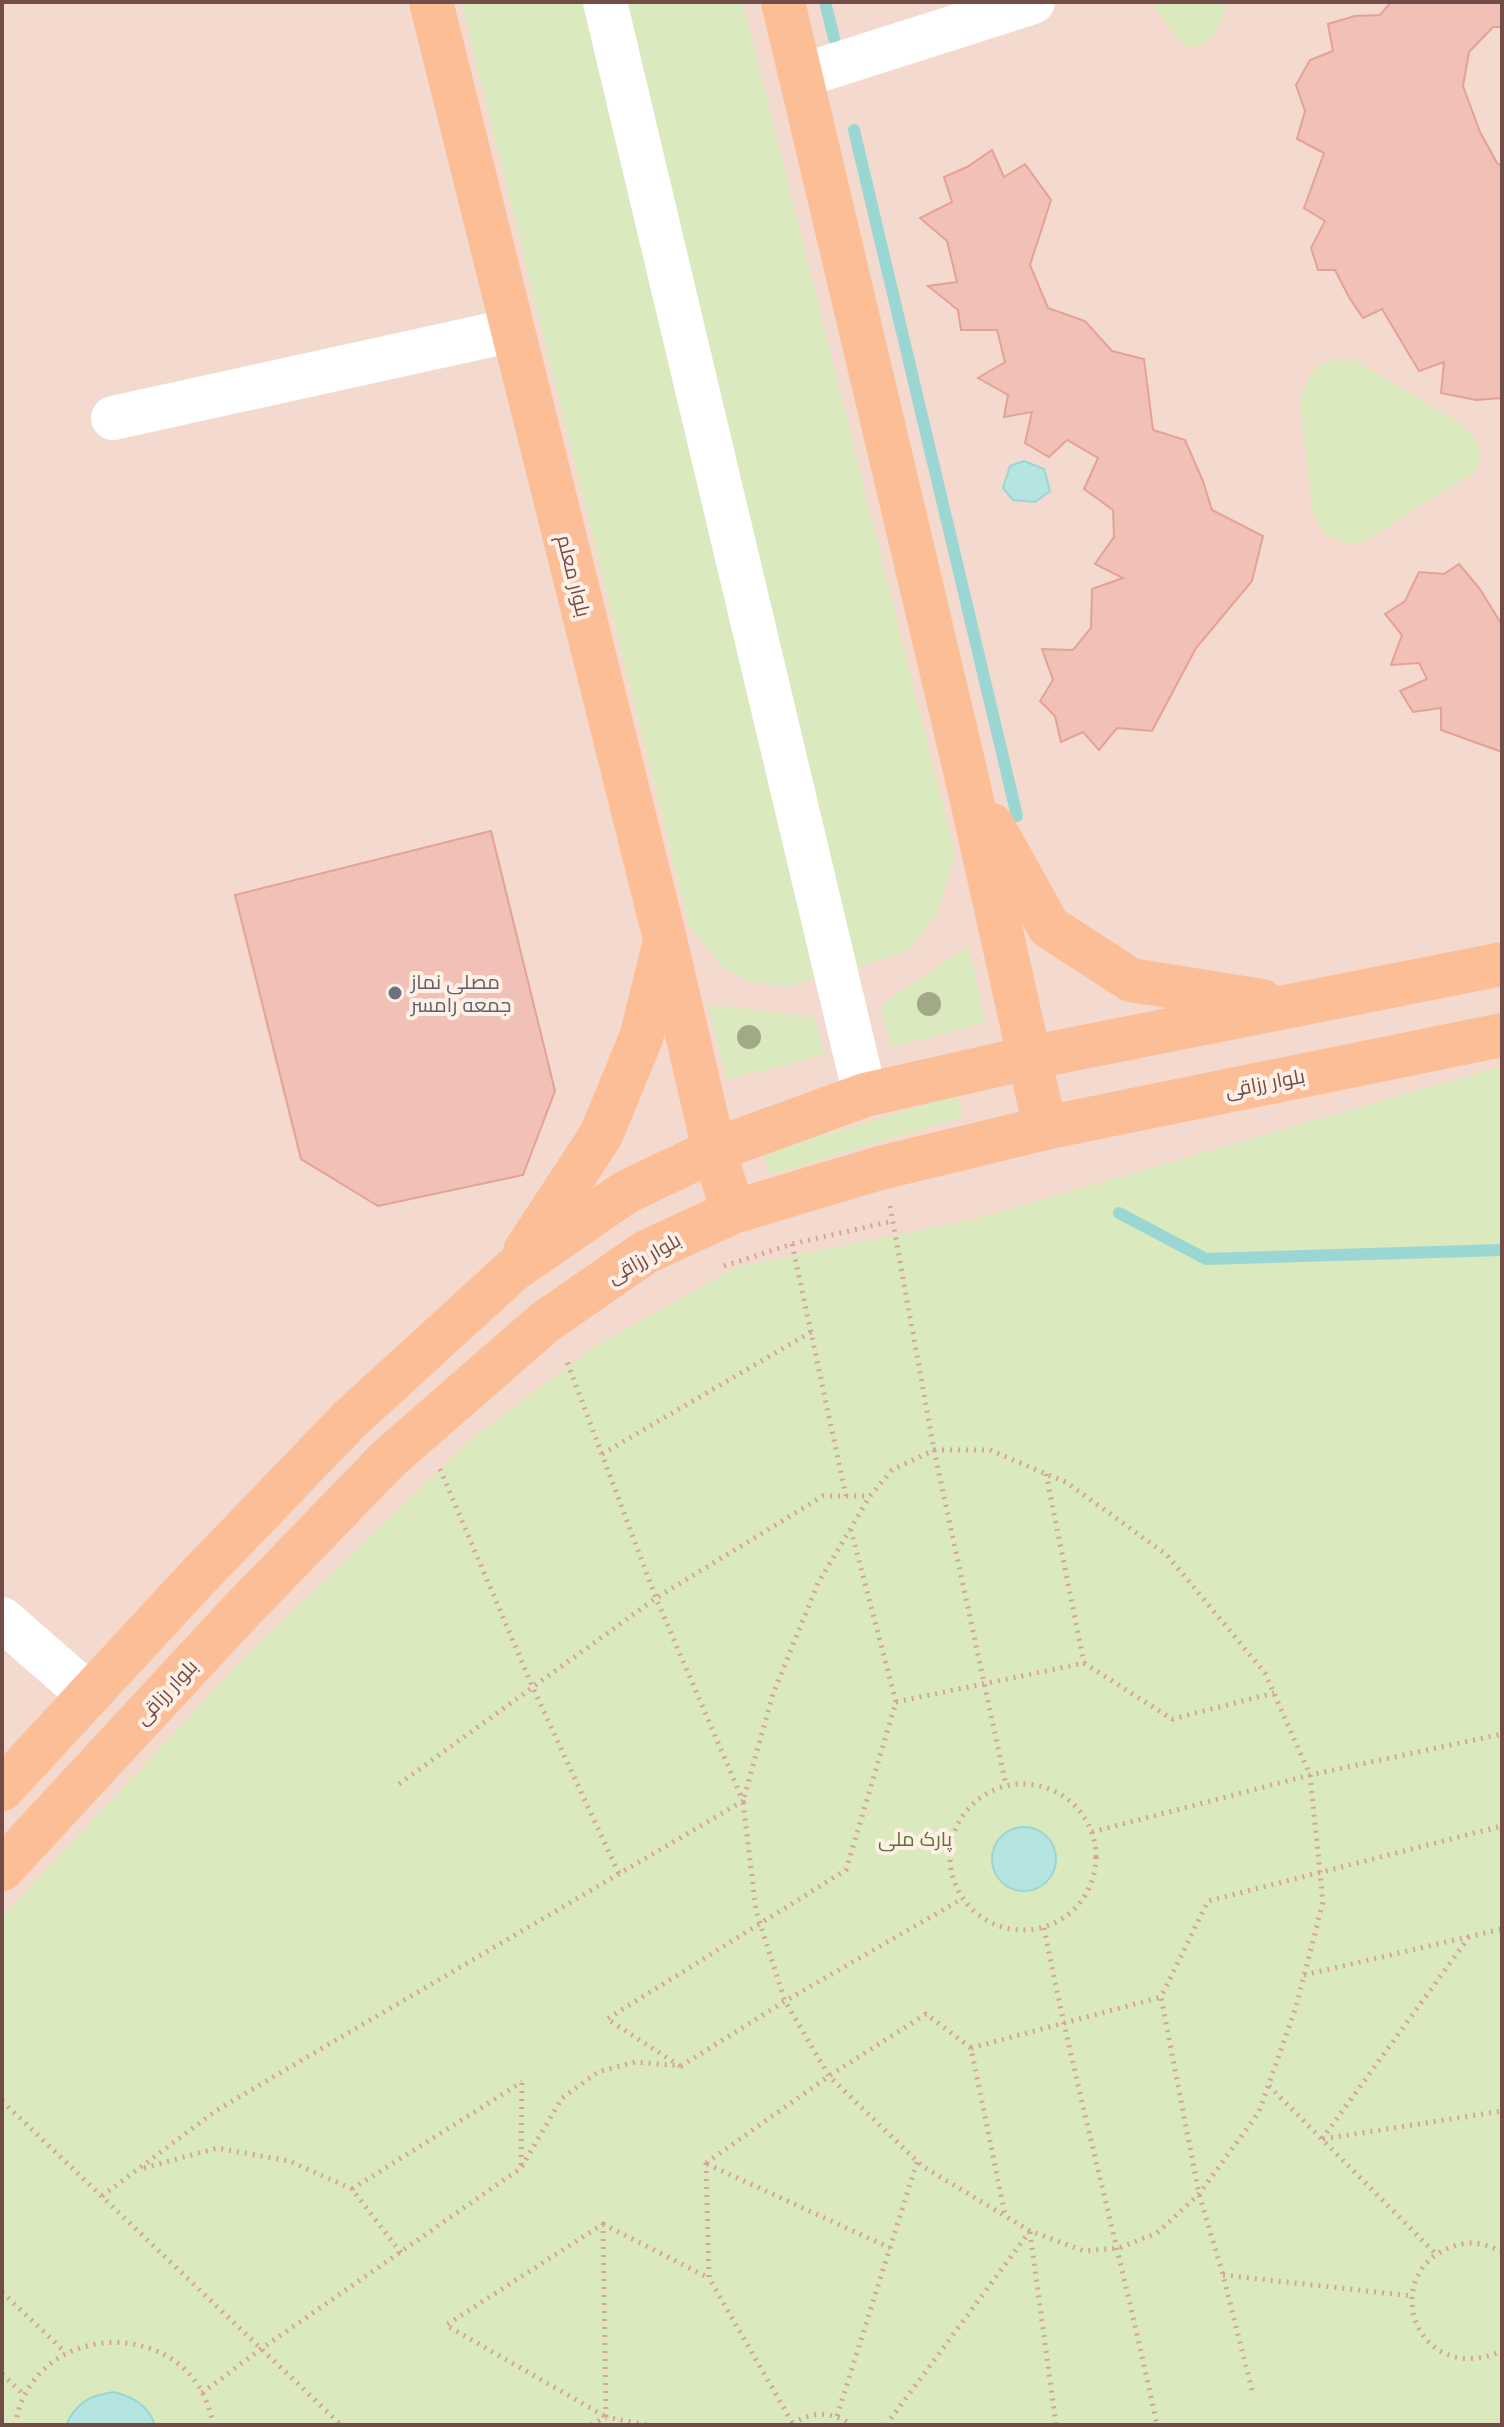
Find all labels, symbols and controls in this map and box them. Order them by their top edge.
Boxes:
street label: بلوار معلم [550,532,597,620]
place label: مصلی نماز جمعه رامسر [410,969,511,1019]
marker: مصلی نماز جمعه رامسر [386,984,404,1002]
street label: بلوار رزاقی [1223,1063,1307,1104]
street label: بلوار رزاقی [603,1227,686,1290]
street label: بلوار رزاقی [129,1654,204,1731]
park label: پارک ملی [878,1826,953,1853]

